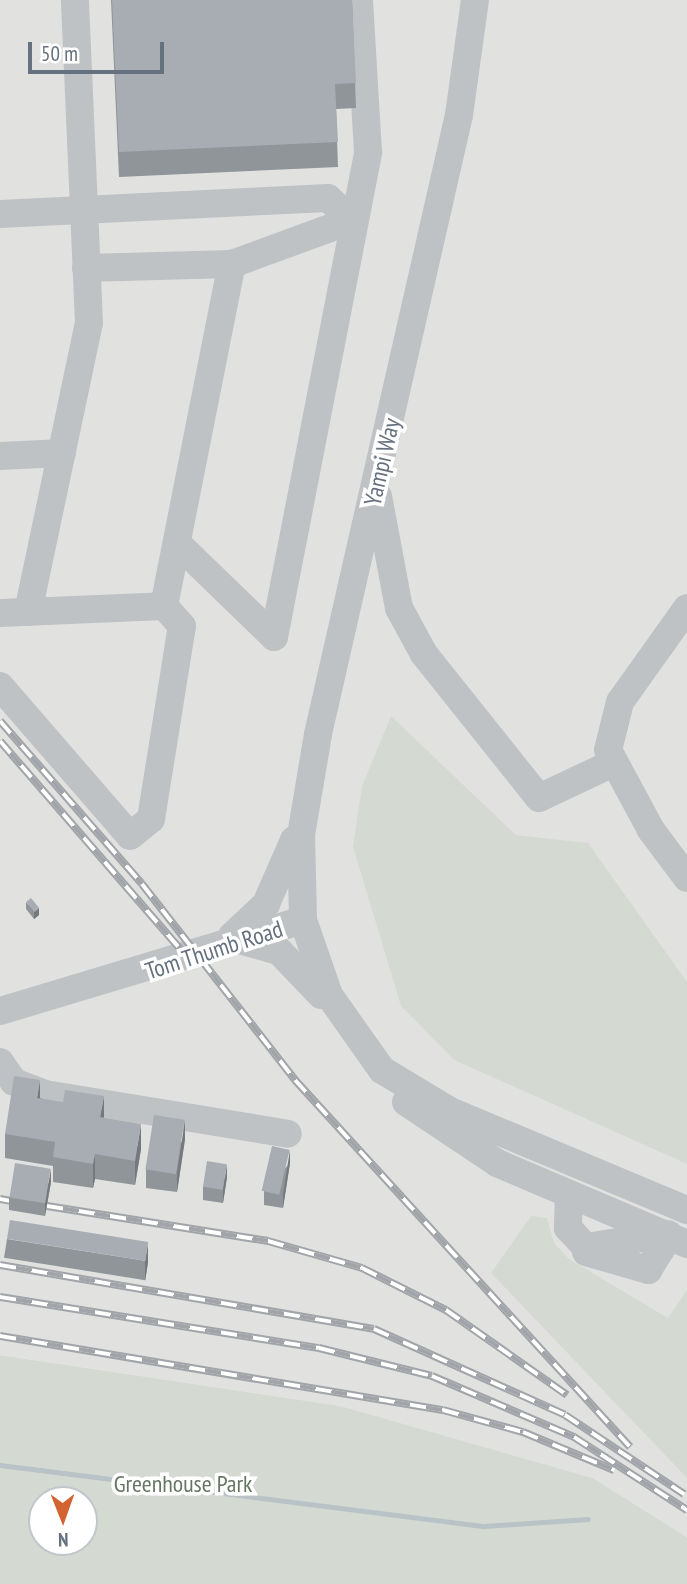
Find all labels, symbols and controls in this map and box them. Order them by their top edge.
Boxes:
scale bar [32,28,168,72]
text: 50 m [41,40,78,67]
street label: Yampi Way [358,415,406,509]
street label: Tom Thumb Road [141,914,287,986]
park label: Greenhouse Park [114,1470,252,1498]
north arrow [28,1486,98,1556]
text: N [58,1528,69,1552]

